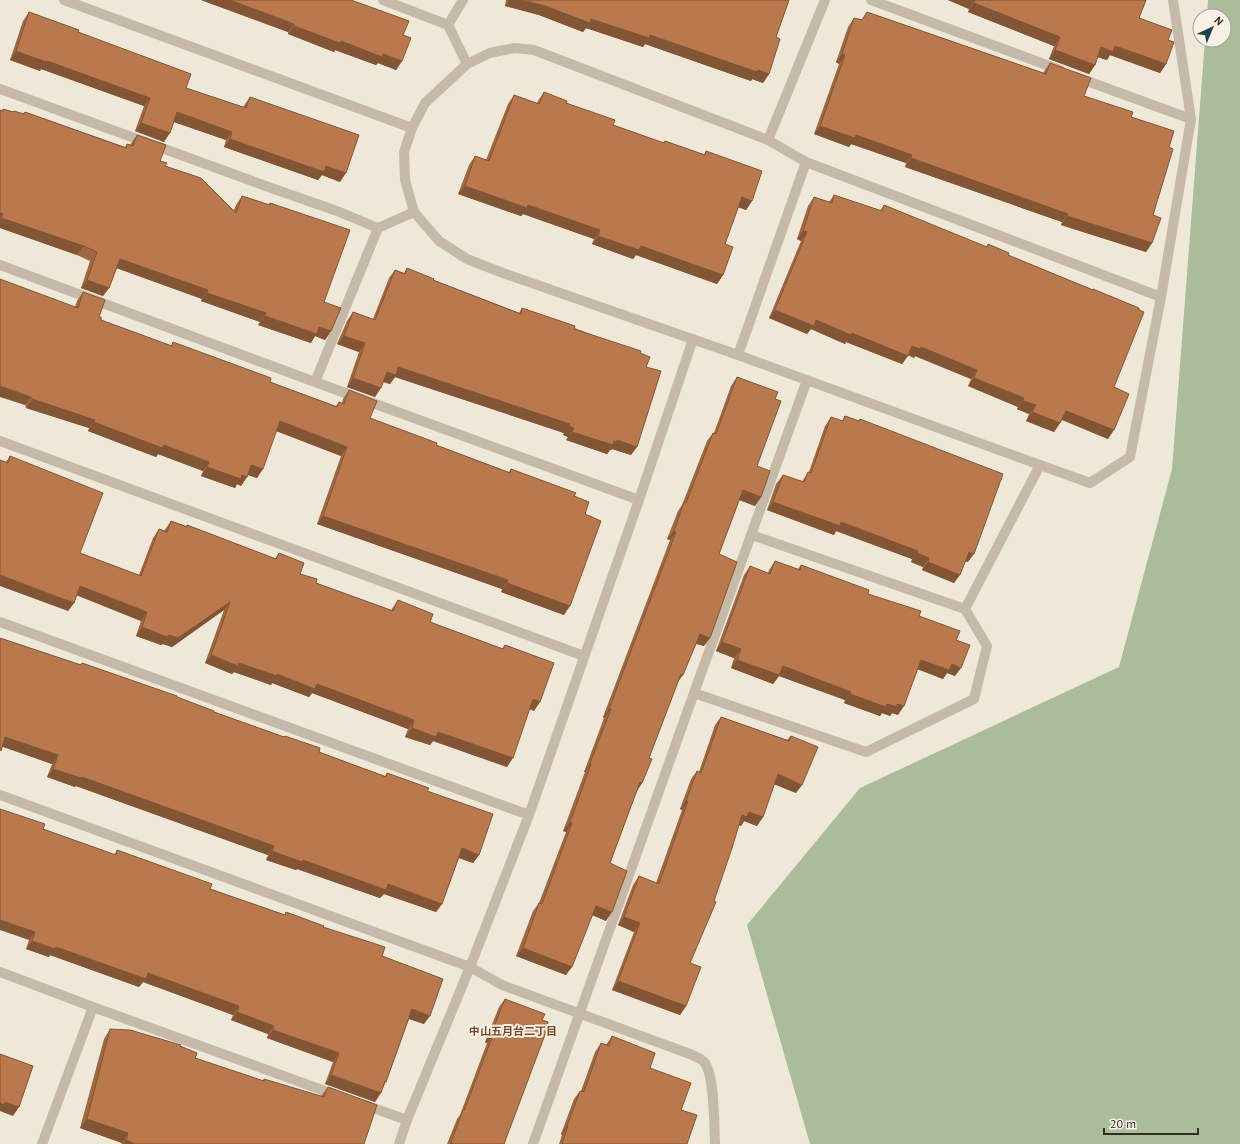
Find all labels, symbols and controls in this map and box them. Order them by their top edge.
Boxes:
north arrow [1192,8,1232,48]
text: N [1211,13,1226,28]
district label: 中山五月台二丁目 [469,1024,557,1038]
scale bar [1104,1110,1198,1136]
text: 20 m [1110,1116,1136,1131]

